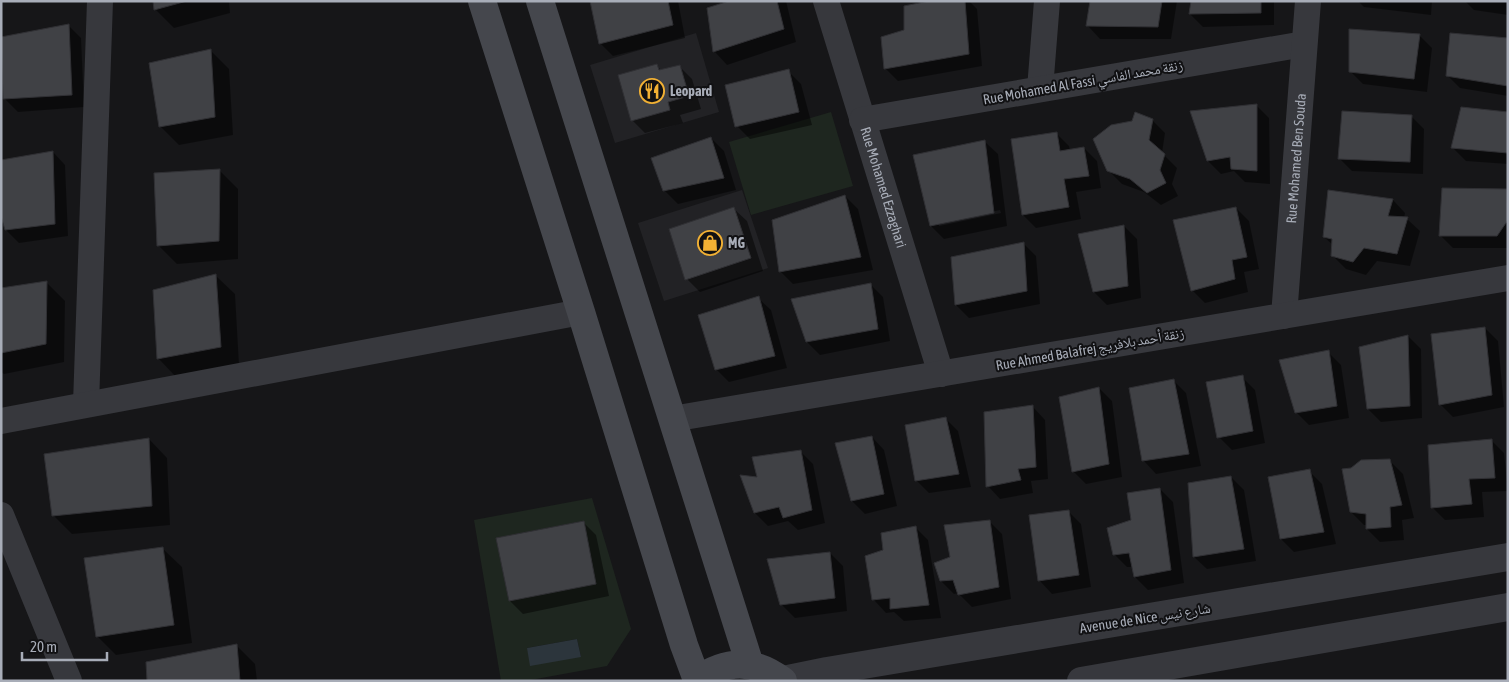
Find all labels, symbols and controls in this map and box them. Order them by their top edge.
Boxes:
street label: Rue Mohamed Al Fassi زنقة محمد الفاسي [982,57,1185,111]
restaurant icon: Leopard [639,78,665,104]
place label: Leopard [670,83,713,99]
street label: Rue Mohamed Ben Souda [1283,93,1309,224]
street label: Rue Mohamed Ezzaghari [857,125,910,250]
shop icon: MG [697,230,723,256]
place label: MG [728,235,745,251]
street label: Rue Ahmed Balafrej زنقة أحمد بلافريج [995,325,1186,375]
street label: Avenue de Nice شارع نيس [1078,600,1212,638]
scale bar [22,630,108,662]
text: 20 m [30,638,57,655]

